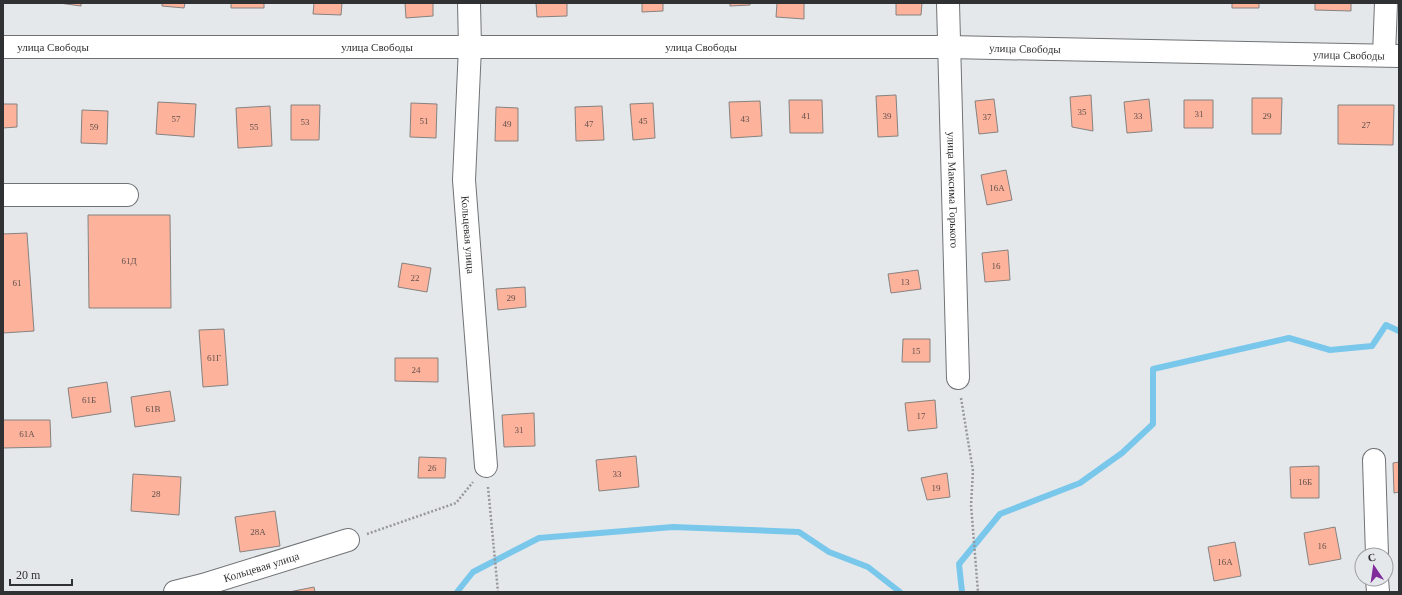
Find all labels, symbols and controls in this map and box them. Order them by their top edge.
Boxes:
street label: улица Свободы [17,41,89,53]
street label: улица Свободы [341,41,413,53]
street label: улица Свободы [665,41,737,53]
street label: улица Свободы [989,42,1062,55]
street label: улица Свободы [1313,48,1386,62]
house number: 35 [1078,107,1087,117]
house number: 31 [1195,109,1204,119]
house number: 41 [802,111,811,121]
house number: 39 [883,111,892,121]
house number: 33 [1134,111,1143,121]
house number: 29 [1263,111,1272,121]
house number: 37 [983,112,992,122]
house number: 57 [172,114,181,124]
house number: 43 [741,114,750,124]
house number: 51 [420,116,429,126]
house number: 45 [639,116,648,126]
house number: 53 [301,117,310,127]
house number: 49 [503,119,512,129]
house number: 47 [585,119,594,129]
house number: 27 [1362,120,1371,130]
house number: 59 [90,122,99,132]
house number: 55 [250,122,259,132]
street label: улица Максима Горького [945,132,961,249]
house number: 16А [989,183,1005,193]
street label: Кольцевая улица [459,195,477,274]
house number: 61Д [121,256,137,266]
house number: 16 [992,261,1001,271]
house number: 22 [411,273,420,283]
house number: 13 [901,277,910,287]
house number: 61 [13,278,22,288]
house number: 29 [507,293,516,303]
house number: 15 [912,346,921,356]
house number: 61Г [207,353,221,363]
house number: 24 [412,365,421,375]
house number: 61Б [82,395,96,405]
house number: 61В [145,404,161,414]
house number: 17 [917,411,926,421]
house number: 31 [515,425,524,435]
house number: 61А [19,429,35,439]
house number: 26 [428,463,437,473]
house number: 33 [613,469,622,479]
house number: 16Б [1298,477,1312,487]
house number: 19 [932,483,941,493]
house number: 28 [152,489,161,499]
house number: 28А [250,527,266,537]
house number: 16 [1318,541,1327,551]
north arrow [1354,547,1394,587]
street label: Кольцевая улица [222,549,301,584]
text: С [1367,551,1377,564]
house number: 16А [1217,557,1233,567]
scale bar [10,561,72,587]
text: 20 m [16,568,41,582]

